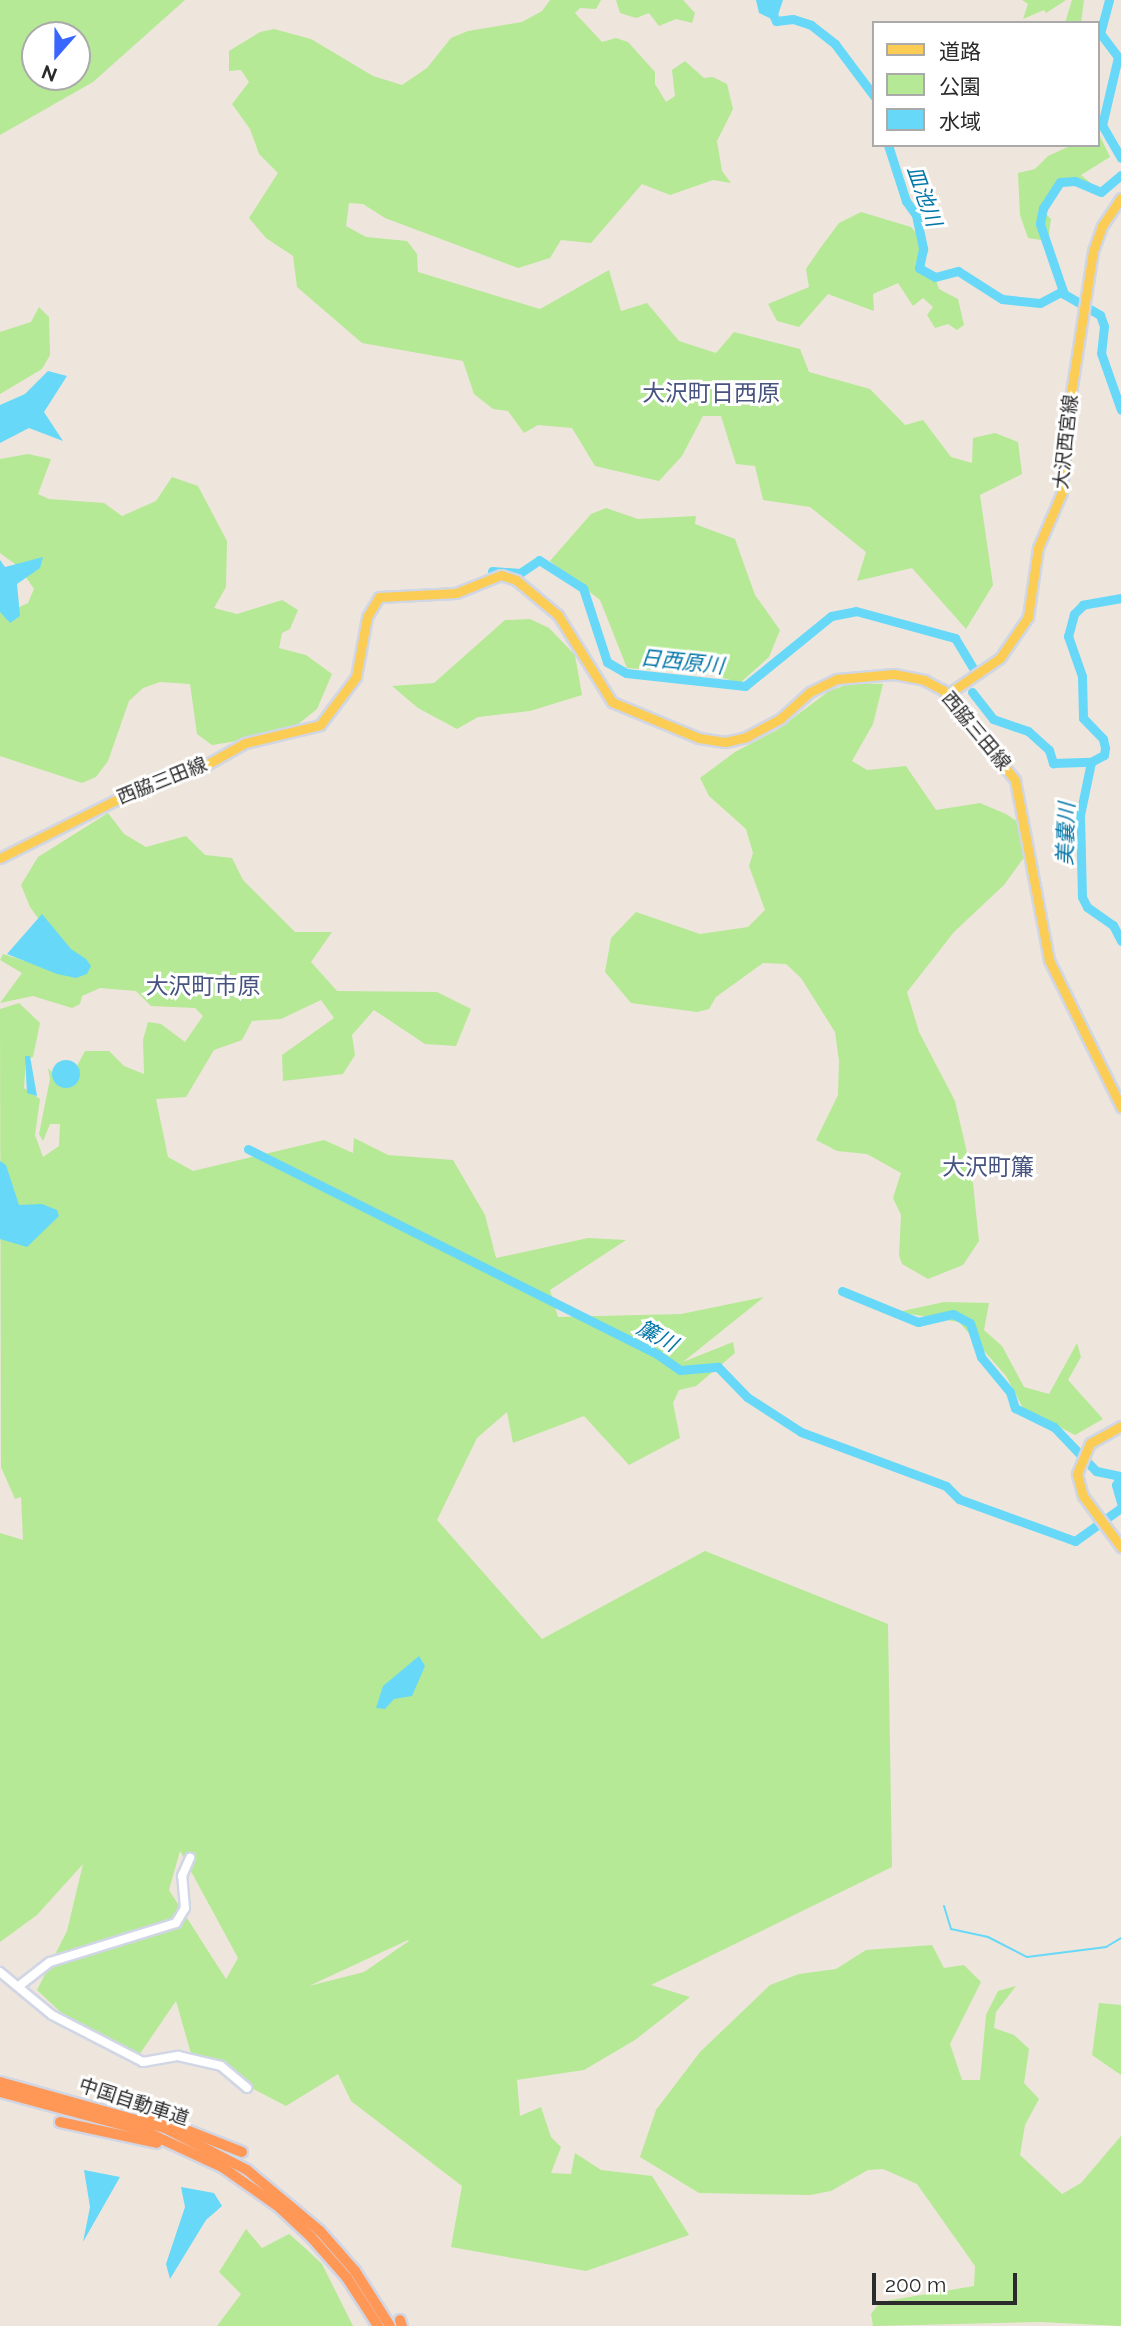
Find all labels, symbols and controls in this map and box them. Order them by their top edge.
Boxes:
north arrow [21,21,91,91]
legend [872,21,1100,147]
text: 道路 [939,39,981,64]
text: N [38,61,60,87]
text: 公園 [939,74,981,99]
text: 水域 [939,109,981,134]
water label: 皿池川 [901,162,947,230]
district label: 大沢町日西原 [642,379,780,407]
street label: 大沢西宮線 [1050,394,1082,490]
water label: 日西原川 [639,645,725,679]
street label: 西脇三田線 [937,687,1015,775]
street label: 西脇三田線 [114,753,210,809]
water label: 美嚢川 [1052,802,1080,866]
district label: 大沢町市原 [146,972,260,1000]
district label: 大沢町簾 [942,1153,1034,1181]
water label: 簾川 [633,1315,681,1357]
street label: 中国自動車道 [76,2074,192,2130]
scale bar [876,2260,1021,2304]
text: 200 m [885,2272,946,2297]

